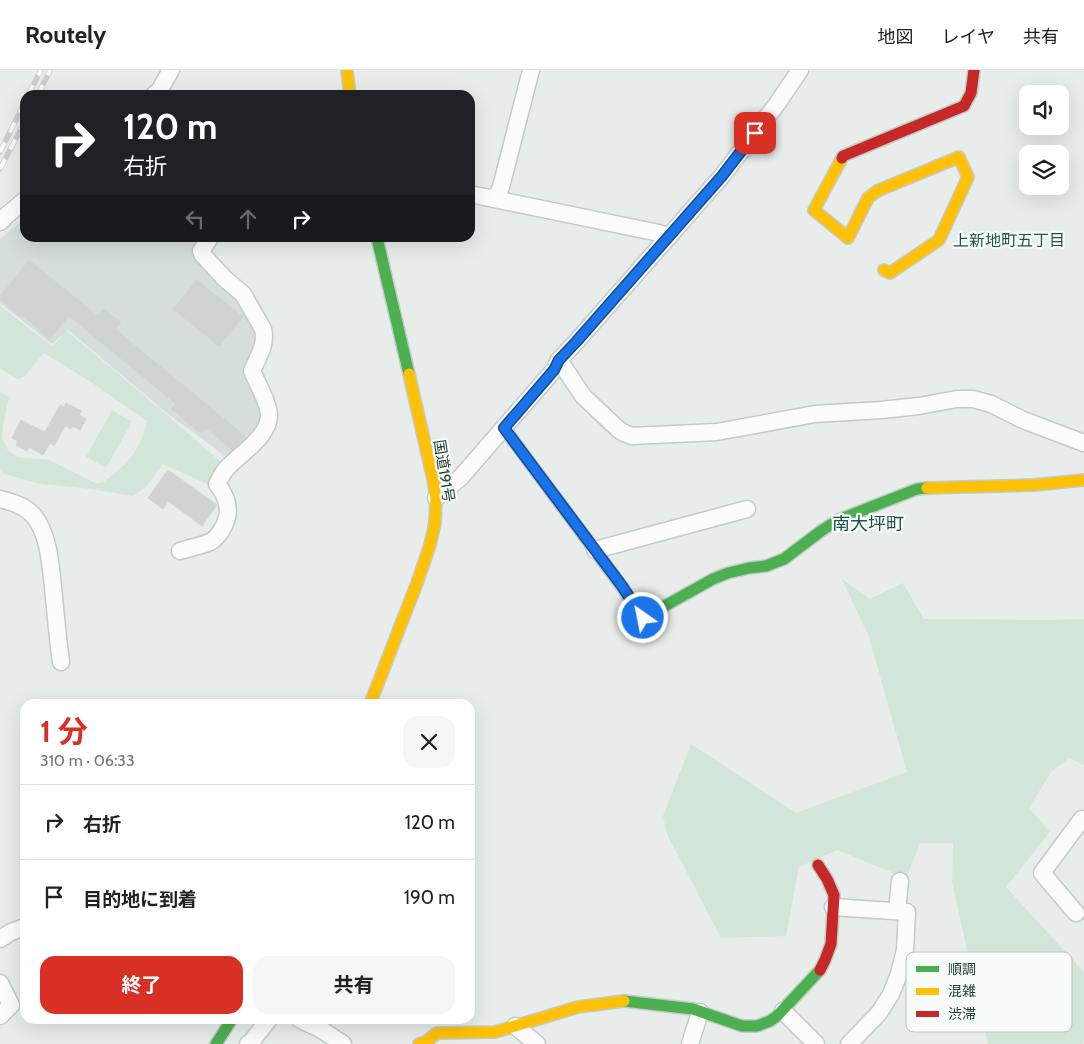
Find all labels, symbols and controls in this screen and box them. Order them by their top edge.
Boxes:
text: Routely [25,20,106,49]
text: 地図 [878,26,914,48]
text: レイヤ [942,26,995,48]
text: 共有 [1023,26,1059,48]
map controls [1019,85,1069,195]
button: sound [1019,85,1069,135]
text: 120 m [123,105,217,148]
icon: right [40,110,105,175]
pin [734,112,776,154]
icon: arrive [741,119,769,147]
button: layers [1019,145,1069,195]
text: 右折 [123,153,167,180]
icon: left [181,205,209,233]
icon: ahead [234,205,262,233]
icon: right [287,205,315,233]
district label: 上新地町五丁目 [953,231,1065,250]
street label: 国道191号 [430,438,458,504]
district label: 南大坪町 [832,513,904,535]
position arrow [616,591,668,643]
text: 1 分 [40,713,88,750]
button: close [403,716,455,768]
text: 310 m · 06:33 [40,751,135,770]
icon: right [40,808,68,836]
text: 120 m [405,811,455,834]
text: 右折 [83,813,121,836]
icon: arrive [40,883,68,911]
text: 190 m [404,886,455,909]
text: 目的地に到着 [83,888,197,911]
legend [906,952,1072,1032]
button: 終了 [40,956,243,1014]
button: 共有 [253,956,455,1014]
text: 順調 [948,960,976,978]
text: 混雑 [948,982,976,1000]
text: 渋滞 [948,1005,976,1023]

